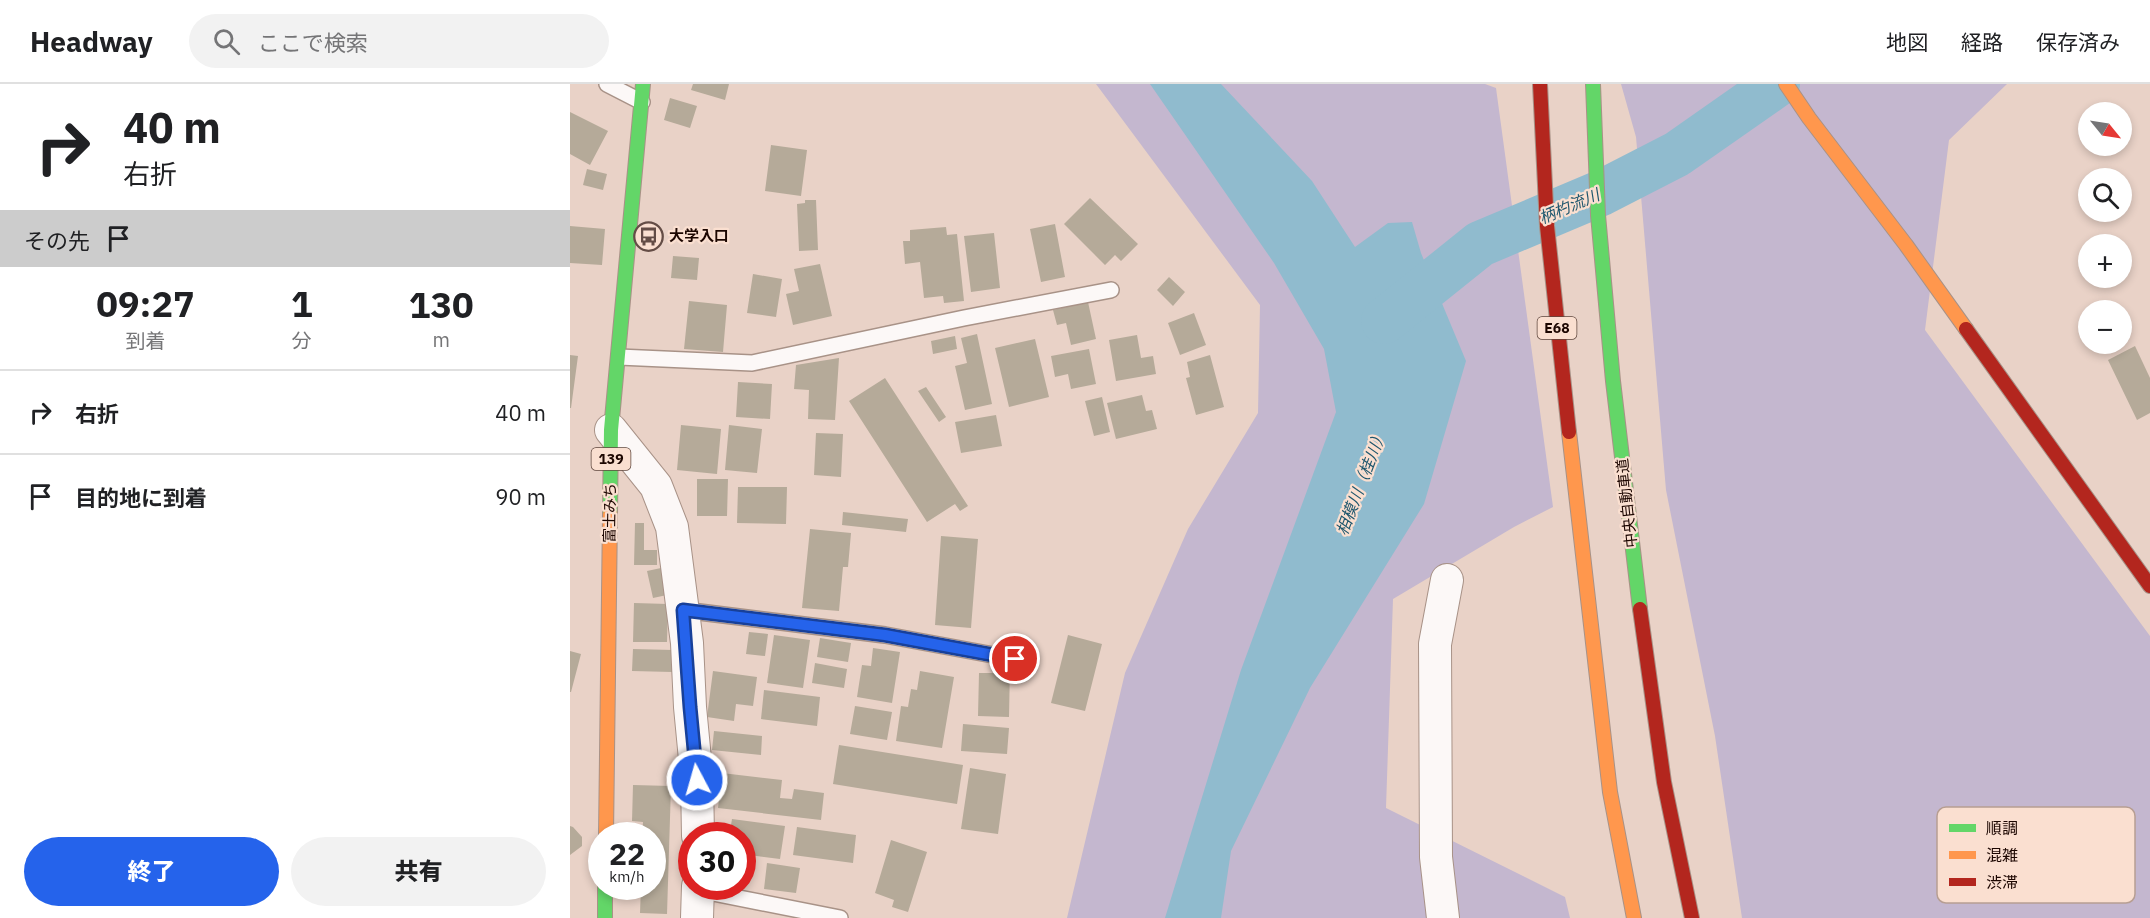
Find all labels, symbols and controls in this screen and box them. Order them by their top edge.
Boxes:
search box [189,14,609,68]
text: Headway [30,23,153,60]
icon: search [210,25,243,58]
text: ここで検索 [258,28,368,57]
text: 地図 [1886,28,1928,56]
text: 経路 [1961,28,2003,56]
text: 保存済み [2036,28,2120,56]
text: 40 m [123,100,221,155]
north arrow [2078,102,2132,156]
map controls [2078,102,2132,354]
icon: right [24,108,102,186]
text: 右折 [123,156,177,191]
button: search [2078,168,2132,222]
water label: 柄杓流川 [1536,184,1604,228]
bus stop icon: 大学入口 [632,220,664,252]
icon: arrive [102,222,135,255]
text: その先 [24,226,90,255]
place label: 大学入口 [669,226,729,245]
button: + [2078,234,2132,288]
text: 09:27 [96,280,195,327]
text: 1 [291,280,313,327]
text: 130 [409,281,474,328]
button: − [2078,300,2132,354]
road number: E68 [1538,317,1576,339]
text: m [433,326,450,353]
text: 到着 [125,327,165,354]
text: 分 [292,327,312,354]
icon: right [24,396,57,429]
text: 40 m [495,398,546,427]
text: 右折 [75,399,119,428]
water label: 相模川（桂川） [1332,426,1390,538]
road number: 139 [592,448,630,470]
street label: 中央自動車道 [1612,457,1641,549]
icon: arrive [24,480,57,513]
text: 90 m [495,482,546,511]
text: 目的地に到着 [75,483,207,512]
street label: 富士みち [599,483,620,543]
pin [989,633,1040,684]
icon: arrive [998,642,1031,675]
position arrow [665,748,729,812]
legend [1937,807,2135,903]
text: 順調 [1986,818,2018,838]
speed limit sign: 30 [678,822,756,900]
text: 22 [609,834,645,873]
button: 終了 [24,837,279,906]
button: 共有 [291,837,546,906]
text: 混雑 [1986,845,2018,865]
text: km/h [609,867,645,886]
text: 渋滞 [1986,872,2018,892]

